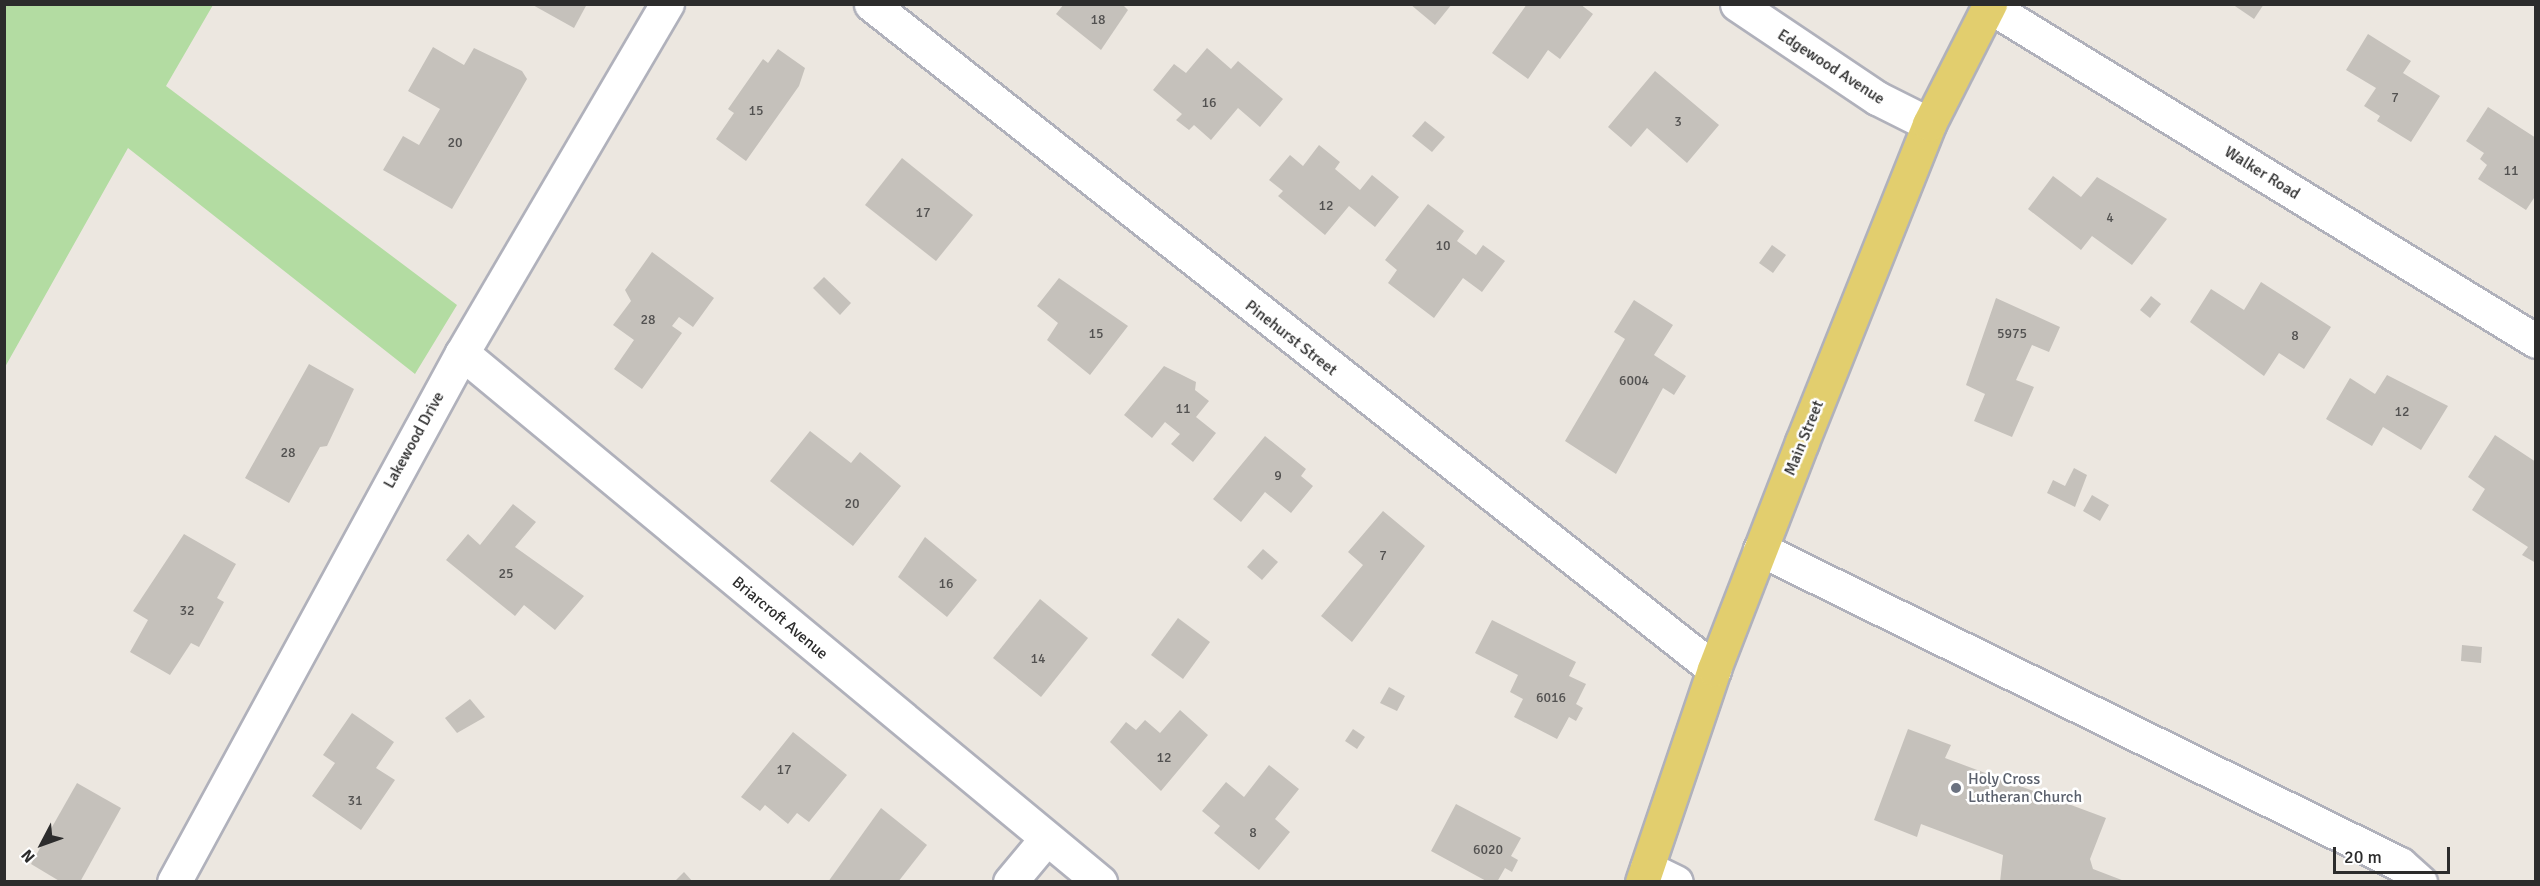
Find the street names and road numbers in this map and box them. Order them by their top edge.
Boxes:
street label: Edgewood Avenue [1774,25,1888,109]
street label: Walker Road [2221,142,2303,204]
street label: Pinehurst Street [1241,296,1341,380]
street label: Lakewood Drive [380,388,448,492]
street label: Main Street [1780,398,1828,478]
street label: Briarcroft Avenue [728,572,832,664]

